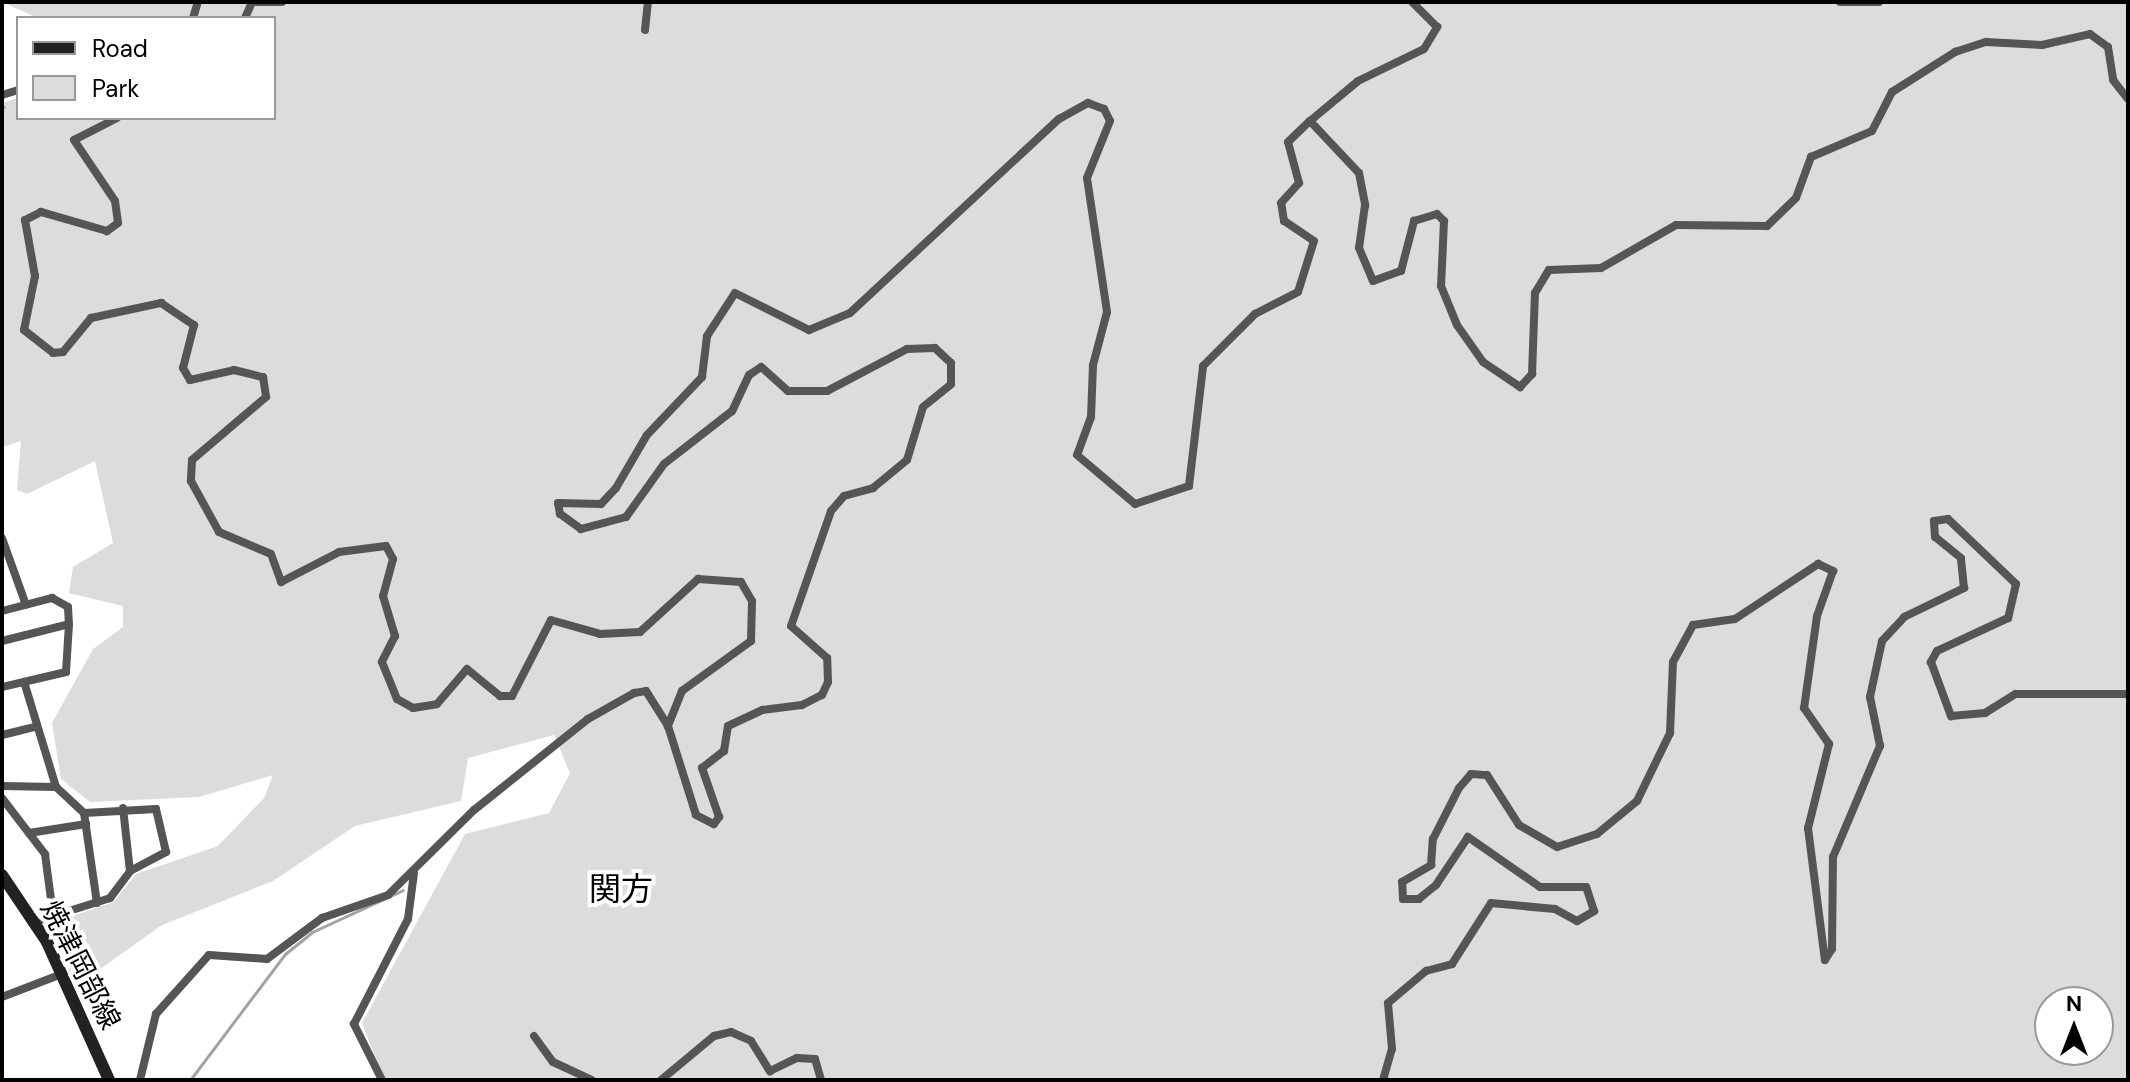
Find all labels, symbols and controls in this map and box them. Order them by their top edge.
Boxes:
legend [16,16,276,120]
text: Road [92,33,148,64]
text: Park [92,73,139,104]
district label: 関方 [589,870,653,908]
street label: 焼津岡部線 [33,895,127,1035]
north arrow [2034,986,2114,1066]
text: N [2066,989,2082,1018]

